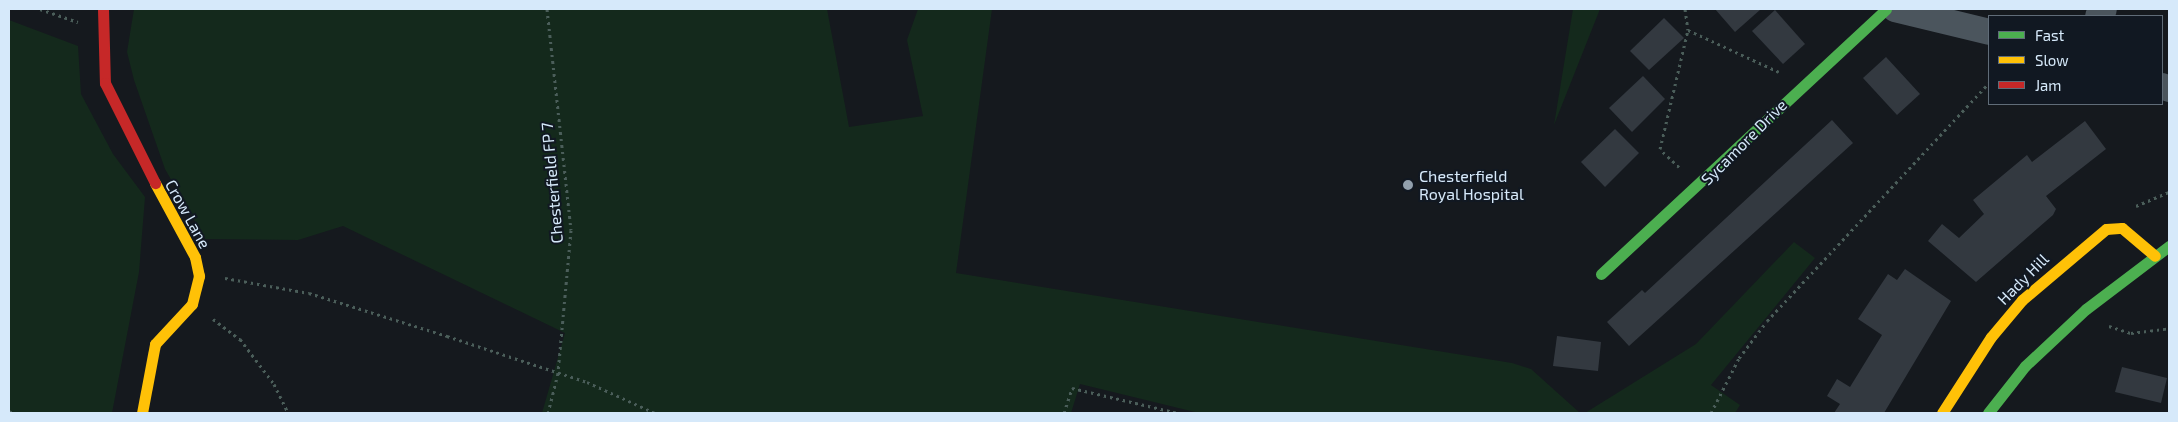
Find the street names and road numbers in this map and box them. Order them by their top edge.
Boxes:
street label: Sycamore Drive [1697,95,1791,189]
street label: Chesterfield FP 7 [537,121,567,245]
street label: Crow Lane [161,176,215,252]
street label: Hady Hill [1993,249,2053,309]

